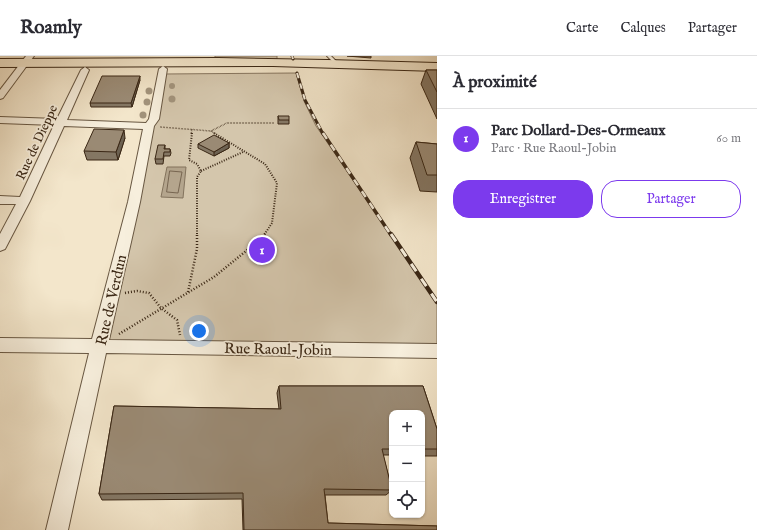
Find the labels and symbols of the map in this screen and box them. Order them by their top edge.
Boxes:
street label: Rue de Dieppe [13,102,62,183]
pin: 1 [249,235,275,265]
street label: Rue de Verdun [92,253,131,347]
your location [189,321,209,341]
street label: Rue Raoul-Jobin [224,339,332,360]

